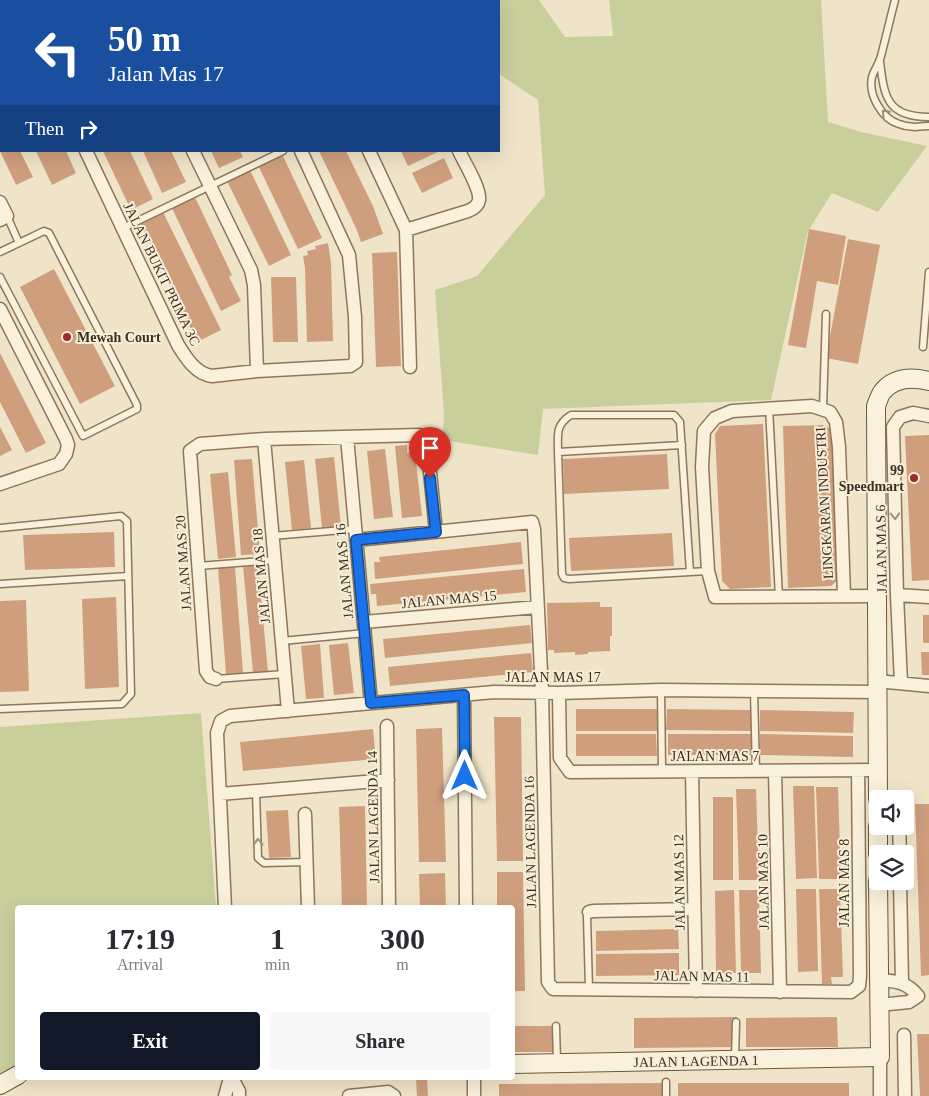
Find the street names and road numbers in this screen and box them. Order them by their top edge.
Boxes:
street label: JALAN BUKIT PRIMA 3C [120,200,203,348]
street label: LINGKARAN INDUSTRI [813,426,836,579]
street label: JALAN MAS 6 [873,505,890,593]
street label: JALAN MAS 20 [173,515,194,611]
street label: JALAN MAS 16 [333,523,356,619]
street label: JALAN MAS 18 [250,528,273,624]
street label: JALAN MAS 15 [401,588,497,611]
street label: JALAN MAS 17 [505,670,601,685]
street label: JALAN MAS 7 [671,749,759,764]
street label: JALAN LAGENDA 14 [365,751,382,883]
street label: JALAN LAGENDA 16 [522,776,539,908]
street label: JALAN MAS 12 [671,834,688,930]
street label: JALAN MAS 10 [755,834,772,930]
street label: JALAN MAS 8 [837,839,852,927]
street label: JALAN MAS 11 [654,968,750,985]
street label: JALAN LAGENDA 1 [633,1053,759,1070]

